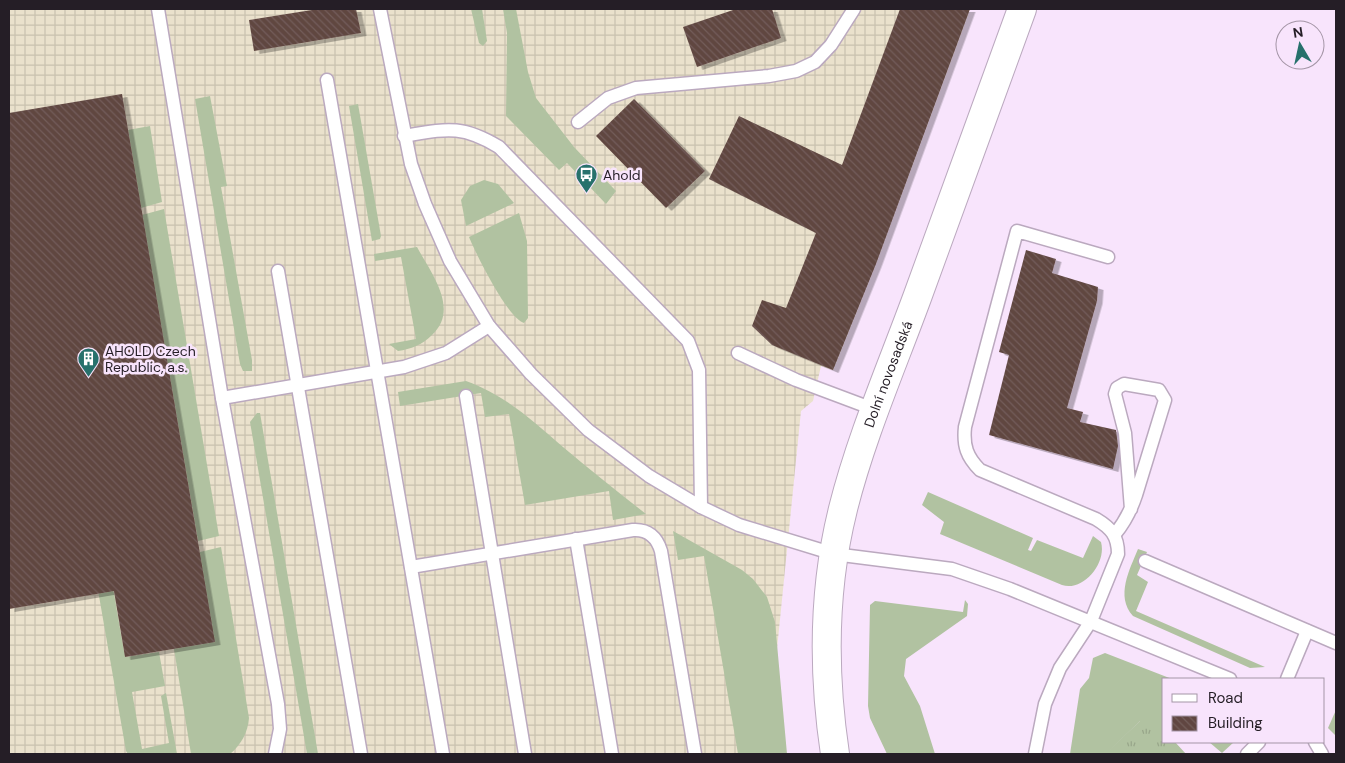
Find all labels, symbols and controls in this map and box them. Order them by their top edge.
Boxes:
north arrow [1275,20,1325,70]
text: N [1292,22,1304,42]
bus stop icon: Ahold [575,163,599,194]
place label: Ahold [603,166,641,184]
street label: Dolní novosadská [860,318,917,430]
place label: AHOLD Czech Republic, a.s. [105,342,196,376]
building icon: AHOLD Czech Republic, a.s. [77,347,101,378]
legend [1162,678,1325,743]
text: Road [1208,688,1243,708]
text: Building [1208,713,1263,733]

